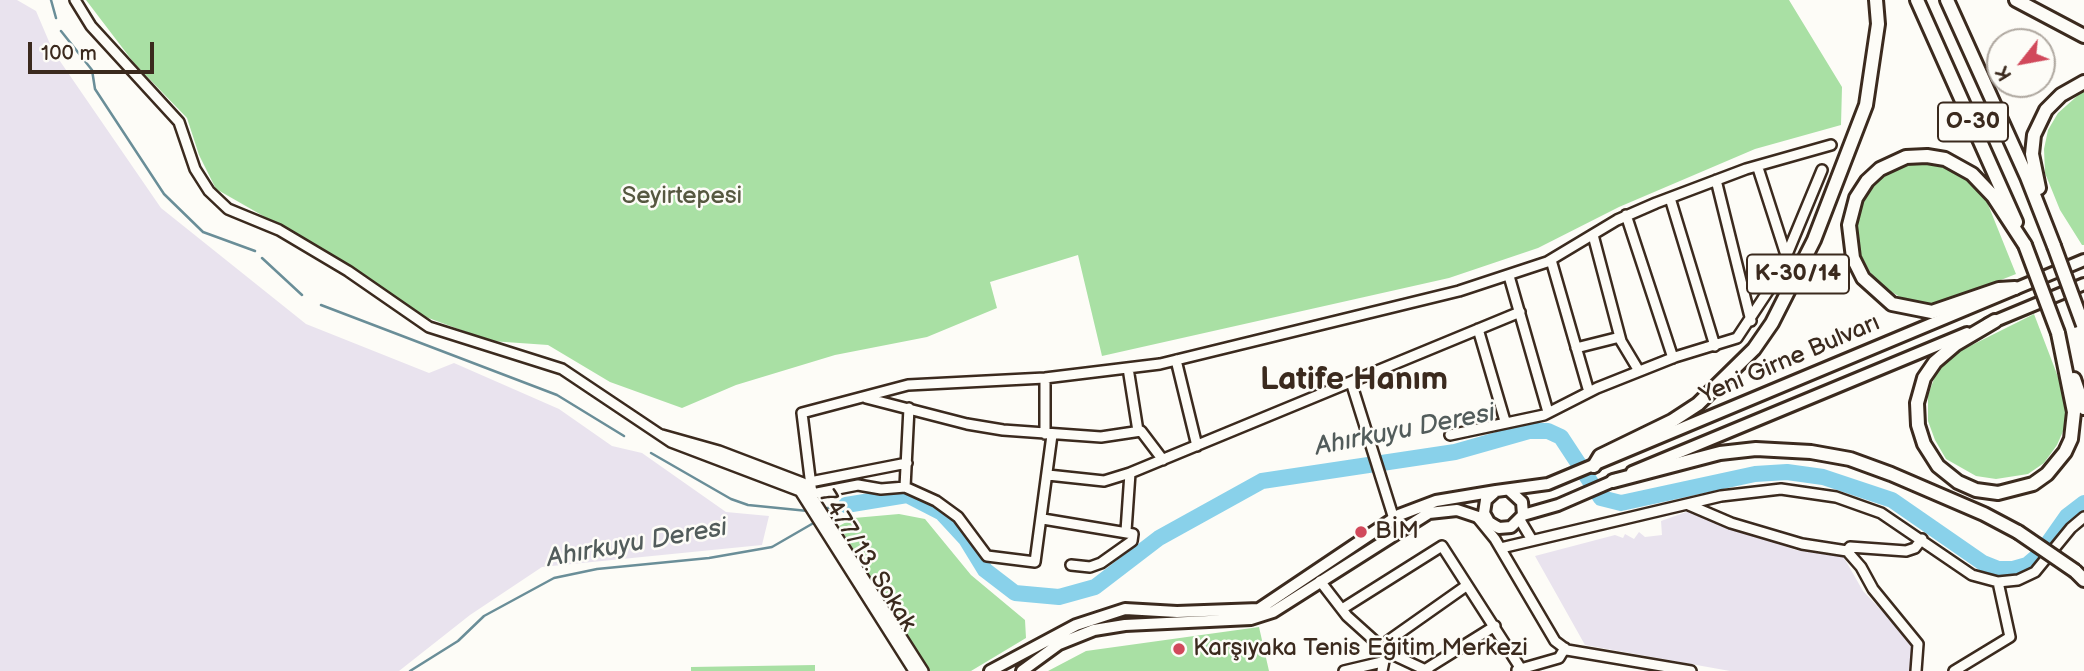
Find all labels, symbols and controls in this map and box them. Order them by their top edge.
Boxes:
scale bar [32,28,158,72]
north arrow [1986,28,2056,98]
text: 100 m [41,41,97,66]
text: K [1991,62,2017,85]
road number: O-30 [1938,102,2008,141]
park label: Seyirtepesi [622,183,742,211]
road number: K-30/14 [1747,255,1849,294]
street label: Yeni Girne Bulvarı [1696,309,1884,411]
district label: Latife Hanım [1260,362,1448,400]
water label: Ahırkuyu Deresi [1312,398,1498,464]
street label: 7477/13. Sokak [812,485,922,637]
water label: Ahırkuyu Deresi [544,513,730,575]
place label: BİM [1375,518,1419,546]
marker: BİM [1353,524,1369,540]
place label: Karşıyaka Tenis Eğitim Merkezi [1193,635,1528,663]
marker: Karşıyaka Tenis Eğitim Merkezi [1171,641,1187,657]

